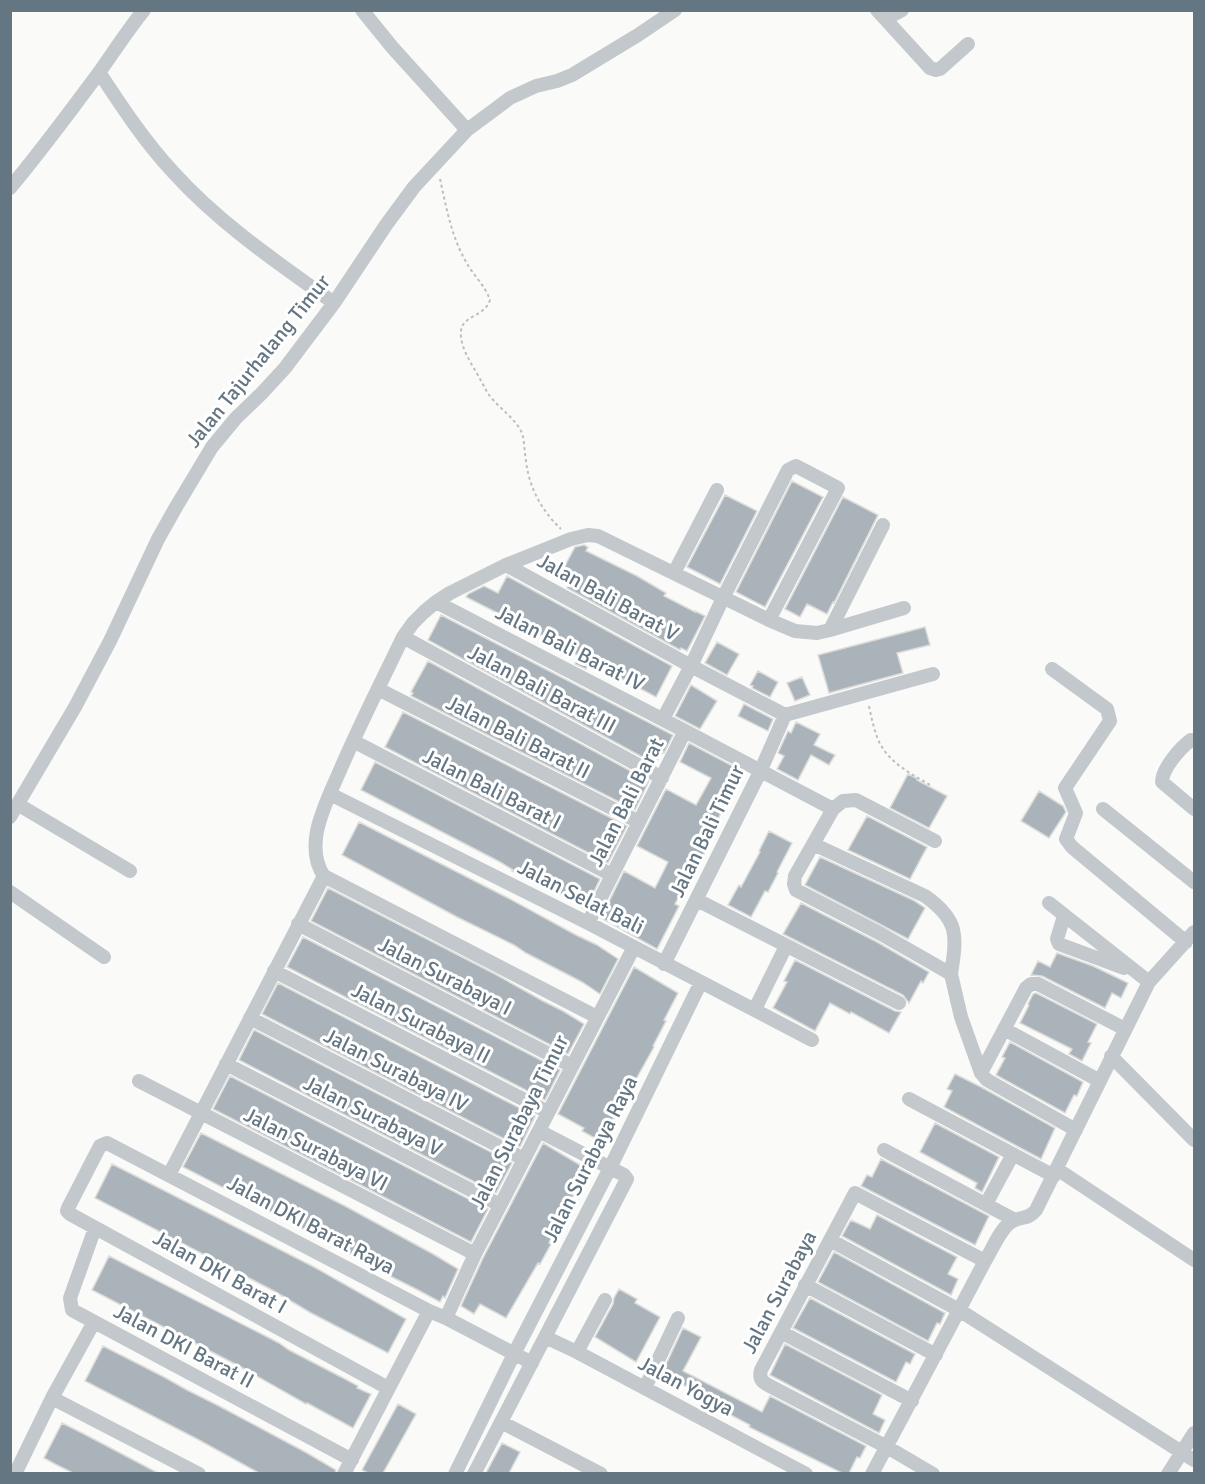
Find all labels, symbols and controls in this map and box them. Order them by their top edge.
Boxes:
street label: Jalan Tajurhalang Timur [180,269,336,453]
street label: Jalan Bali Barat V [533,547,683,647]
street label: Jalan Bali Barat IV [491,599,649,697]
street label: Jalan Bali Barat III [464,639,620,739]
street label: Jalan Bali Barat II [442,690,594,784]
street label: Jalan Bali Barat [582,733,670,871]
street label: Jalan Bali Barat I [419,743,565,835]
street label: Jalan Bali Timur [664,760,750,901]
street label: Jalan Selat Bali [513,854,649,940]
street label: Jalan Surabaya I [374,931,516,1021]
street label: Jalan Surabaya II [347,977,495,1069]
street label: Jalan Surabaya IV [320,1022,472,1118]
street label: Jalan Surabaya Timur [464,1030,574,1213]
street label: Jalan Surabaya V [299,1070,447,1162]
street label: Jalan Surabaya Raya [537,1072,643,1246]
street label: Jalan Surabaya VI [240,1101,392,1197]
street label: Jalan DKI Barat Raya [223,1170,399,1280]
street label: Jalan DKI Barat I [149,1225,291,1319]
street label: Jalan Surabaya [736,1226,822,1358]
street label: Jalan DKI Barat II [109,1298,259,1394]
street label: Jalan Yogya [634,1350,738,1422]

